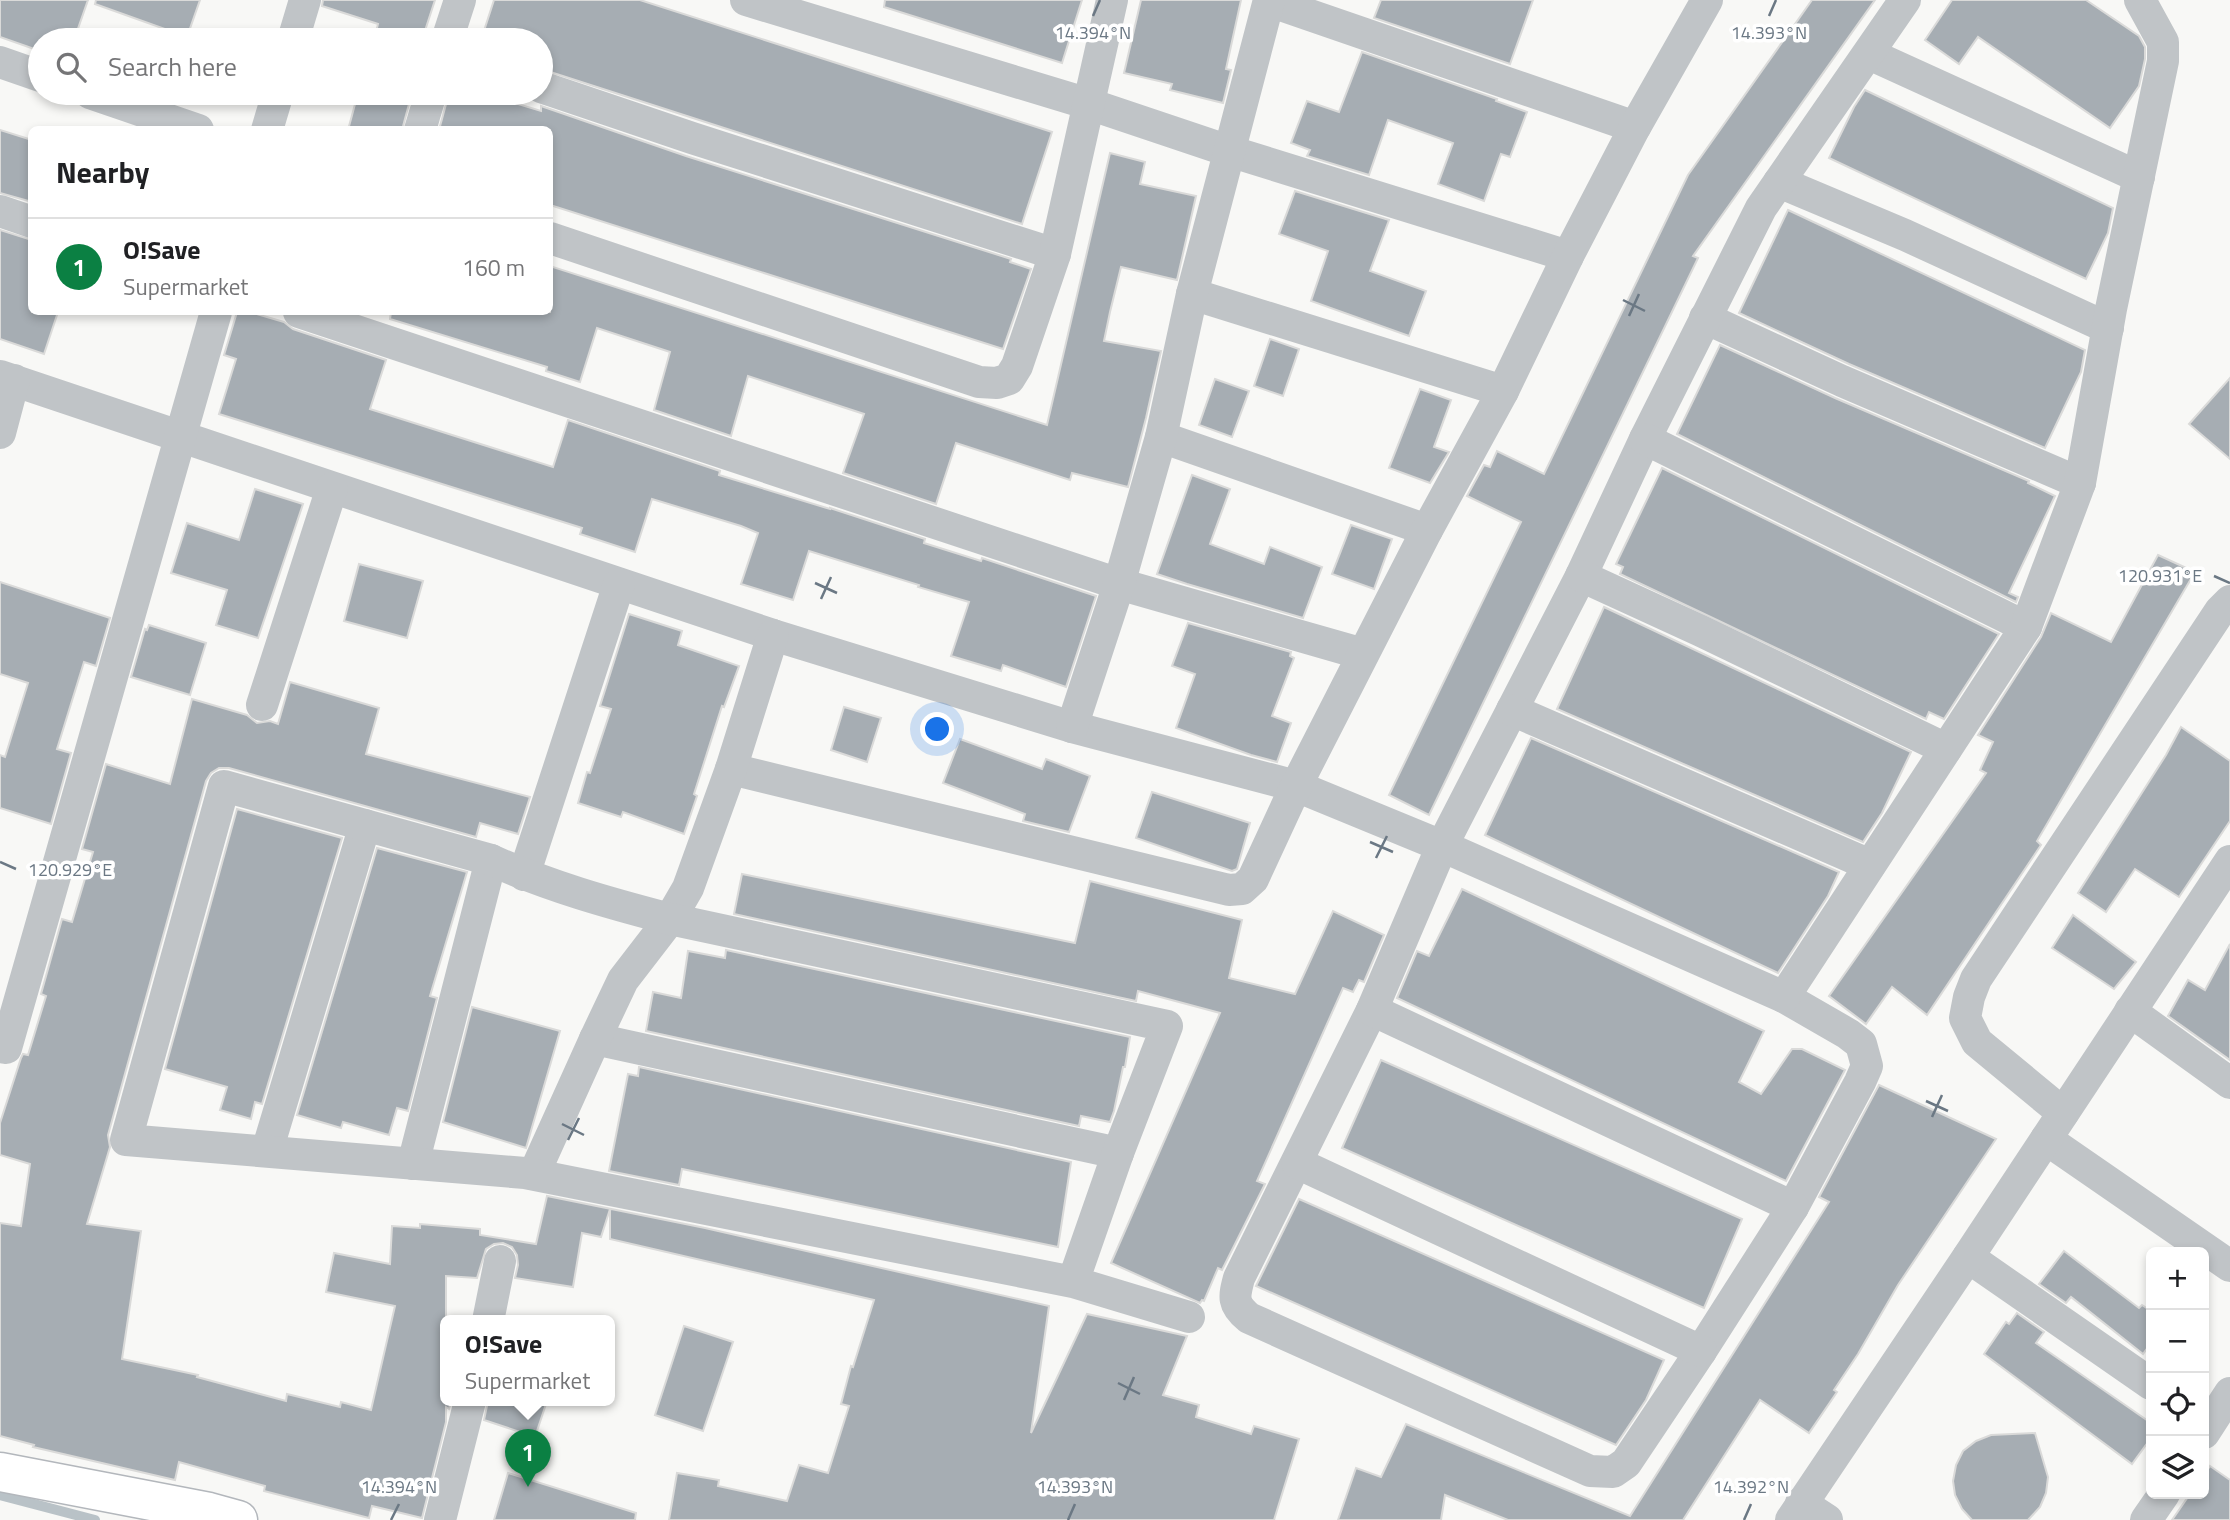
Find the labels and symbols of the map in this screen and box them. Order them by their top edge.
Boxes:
text: 14.394°N [1055,19,1131,46]
text: 14.393°N [1731,19,1807,46]
text: 120.931°E [2118,562,2202,589]
your location [920,712,954,746]
text: 120.929°E [28,856,112,883]
pin: 1 [505,1429,551,1487]
text: 14.394°N [361,1473,437,1500]
text: 14.393°N [1037,1473,1113,1500]
text: 14.392°N [1713,1473,1789,1500]

